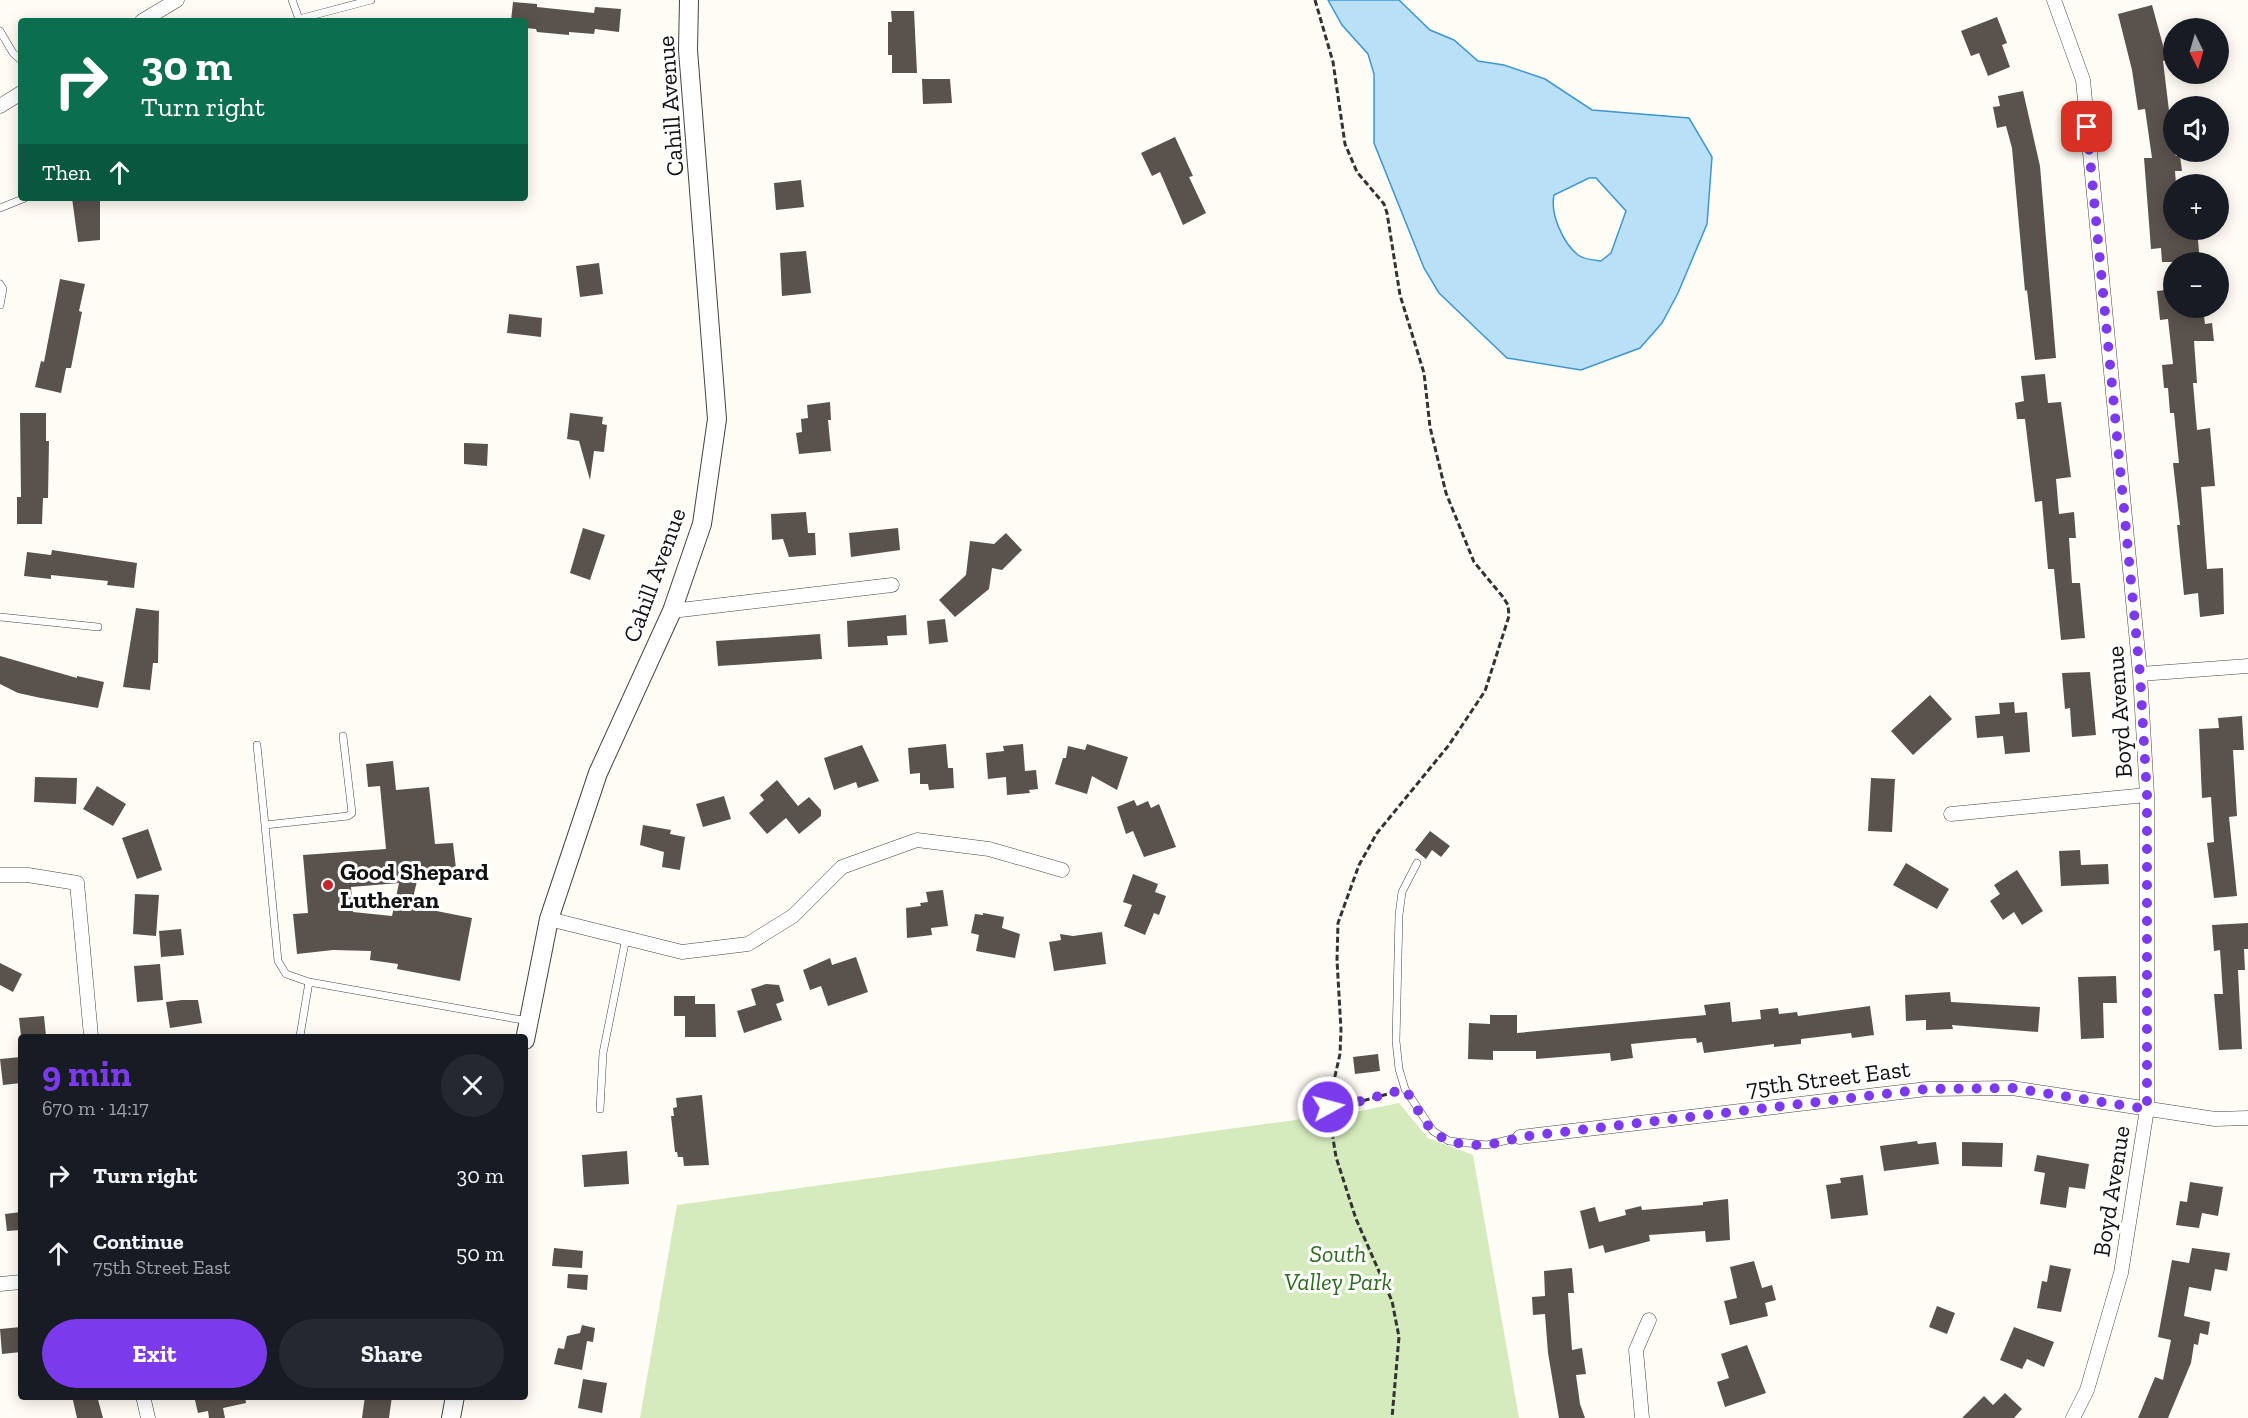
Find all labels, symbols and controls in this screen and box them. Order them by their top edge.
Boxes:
north arrow [2163,18,2229,84]
map controls [2163,18,2229,318]
street label: Cahill Avenue [651,35,689,177]
text: 30 m [141,40,232,91]
icon: right [42,42,120,120]
text: Turn right [141,91,265,123]
button: sound [2163,96,2229,162]
pin [2061,101,2112,152]
icon: arrive [2070,110,2103,143]
icon: ahead [103,156,136,189]
text: Then [42,159,91,186]
button: + [2163,174,2229,240]
button: − [2163,252,2229,318]
street label: Cahill Avenue [616,504,692,646]
street label: Boyd Avenue [2100,645,2138,779]
place label: Good Shepard Lutheran [340,857,489,914]
marker: Good Shepard Lutheran [321,878,335,892]
text: 9 min [42,1052,132,1095]
button: close [441,1054,504,1117]
street label: 75th Street East [1744,1054,1912,1102]
position arrow [1296,1075,1360,1139]
text: 670 m · 14:17 [42,1096,149,1120]
street label: Boyd Avenue [2086,1123,2136,1259]
icon: right [42,1159,75,1192]
text: Turn right [93,1162,197,1189]
text: 30 m [457,1162,504,1189]
text: Continue [93,1228,184,1255]
icon: ahead [42,1237,75,1270]
park label: South Valley Park [1284,1239,1392,1296]
text: 50 m [456,1240,504,1267]
text: 75th Street East [93,1255,230,1279]
button: Exit [42,1319,267,1388]
button: Share [279,1319,504,1388]

